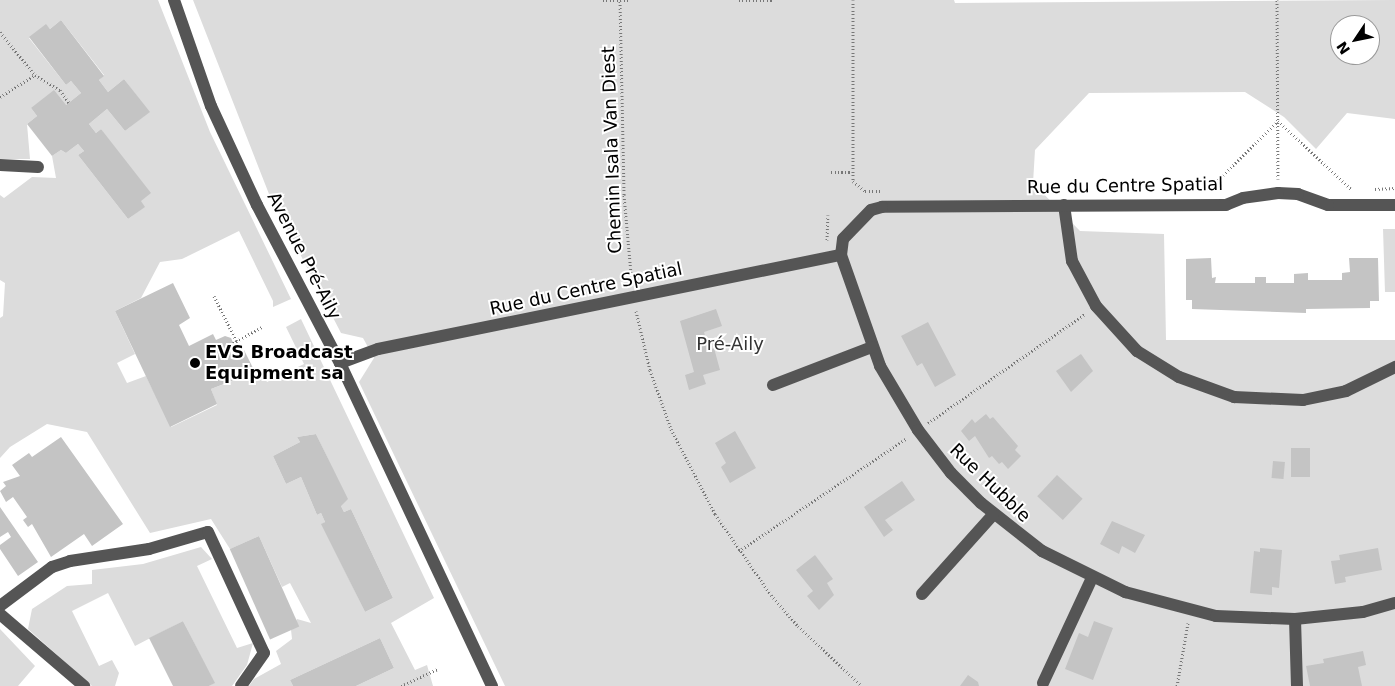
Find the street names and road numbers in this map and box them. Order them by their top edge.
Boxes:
street label: Chemin Isala Van Diest [598,46,626,254]
street label: Rue du Centre Spatial [1027,173,1223,199]
street label: Avenue Pré-Aily [263,189,345,323]
street label: Rue du Centre Spatial [488,258,684,320]
street label: Rue Hubble [945,439,1035,527]

